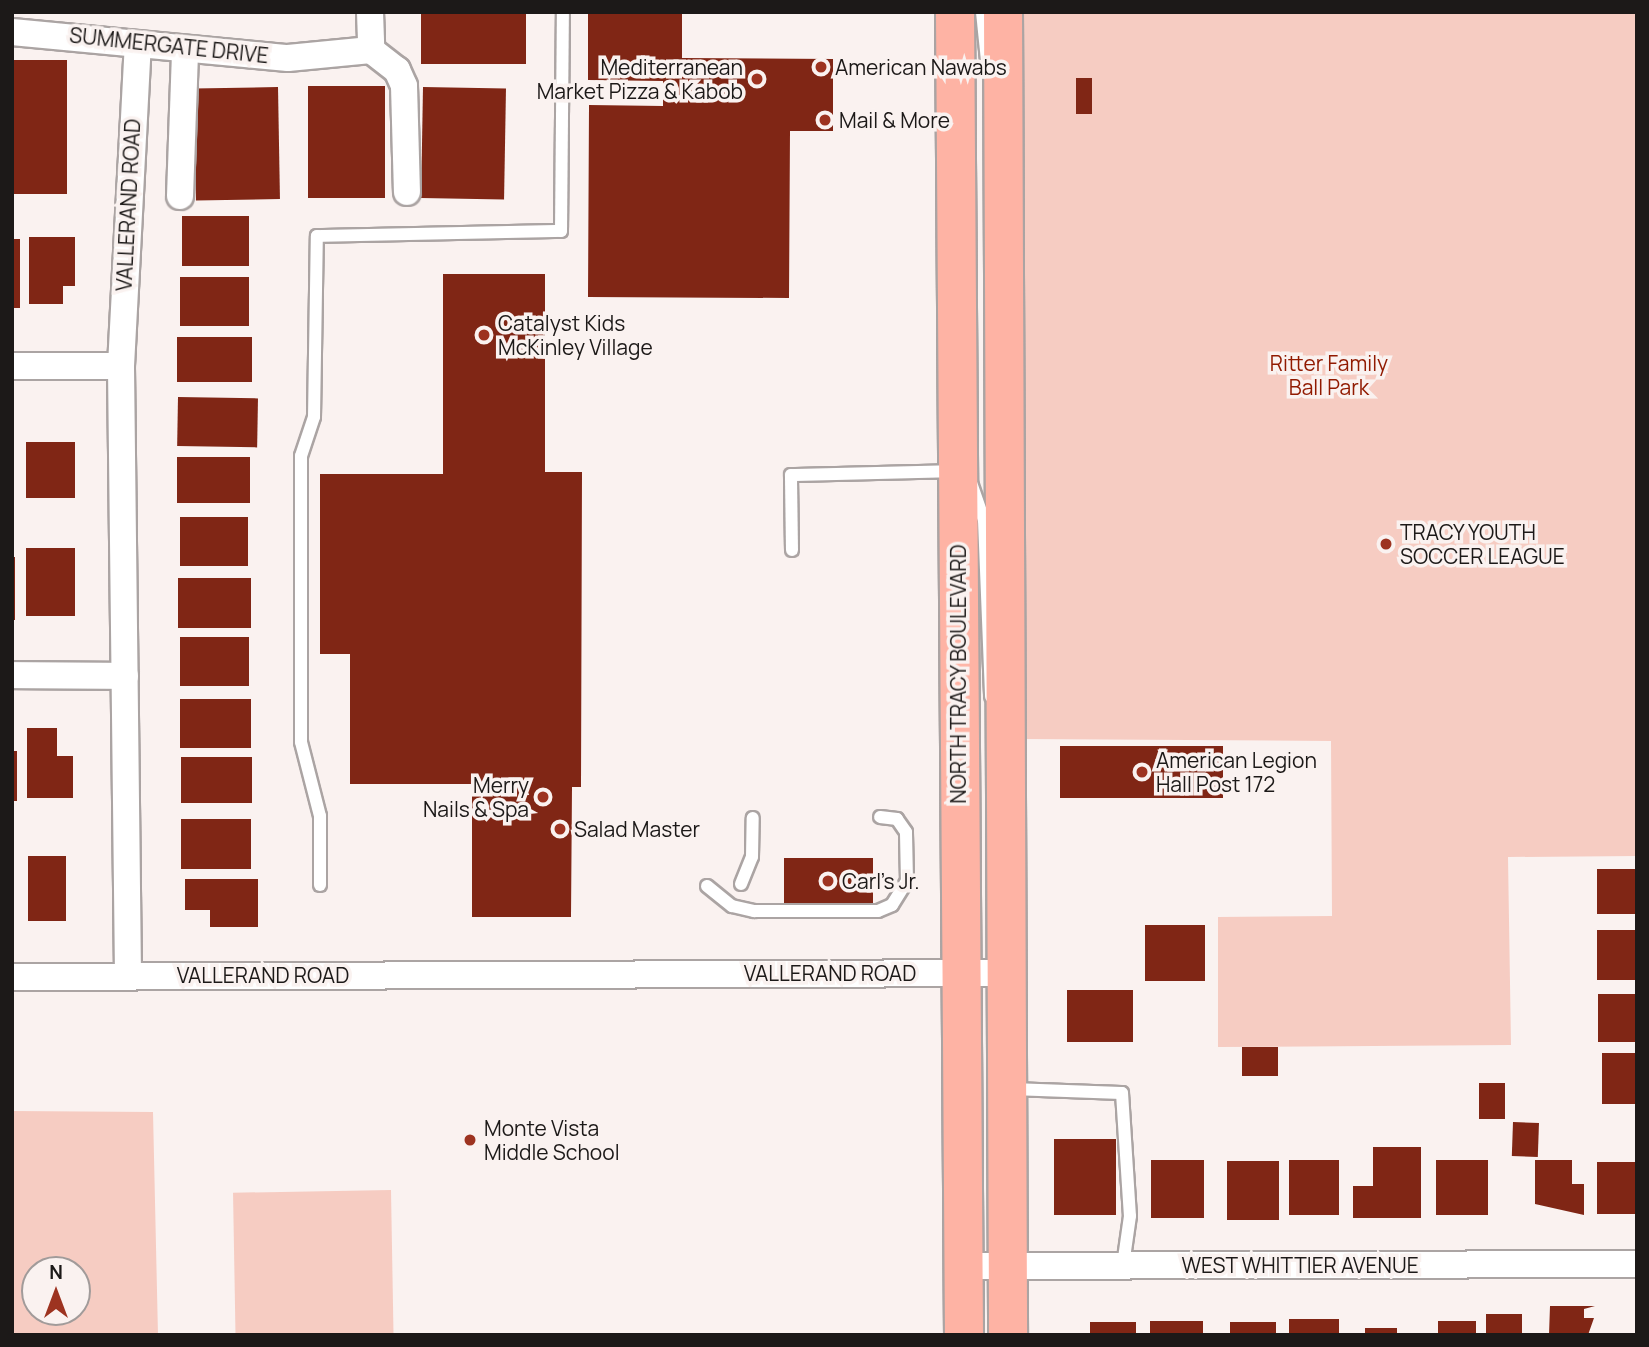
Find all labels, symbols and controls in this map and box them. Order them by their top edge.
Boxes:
street label: SUMMERGATE DRIVE [68,22,270,68]
place label: Mediterranean Market Pizza & Kabob [537,54,743,104]
place label: American Nawabs [835,54,1007,80]
marker: American Nawabs [813,59,829,75]
marker: Mediterranean Market Pizza & Kabob [749,71,765,87]
place label: Mail & More [839,107,950,133]
marker: Mail & More [817,112,833,128]
street label: VALLERAND ROAD [111,118,145,292]
place label: Catalyst Kids McKinley Village [498,310,653,360]
marker: Catalyst Kids McKinley Village [476,327,492,343]
park label: Ritter Family Ball Park [1270,350,1388,400]
place label: TRACY YOUTH SOCCER LEAGUE [1400,519,1565,569]
marker: TRACY YOUTH SOCCER LEAGUE [1378,536,1394,552]
street label: NORTH TRACY BOULEVARD [945,544,971,804]
place label: American Legion Hall Post 172 [1156,747,1317,797]
marker: American Legion Hall Post 172 [1134,764,1150,780]
place label: Merry Nails & Spa [423,772,529,822]
marker: Merry Nails & Spa [535,789,551,805]
place label: Salad Master [574,816,700,842]
marker: Salad Master [552,821,568,837]
place label: Carl's Jr. [842,868,920,894]
marker: Carl's Jr. [820,873,836,889]
street label: VALLERAND ROAD [744,960,916,986]
street label: VALLERAND ROAD [177,962,349,988]
place label: Monte Vista Middle School [484,1115,620,1165]
marker: Monte Vista Middle School [462,1132,478,1148]
street label: WEST WHITTIER AVENUE [1181,1252,1419,1278]
north arrow [21,1256,91,1326]
text: N [49,1259,63,1285]

